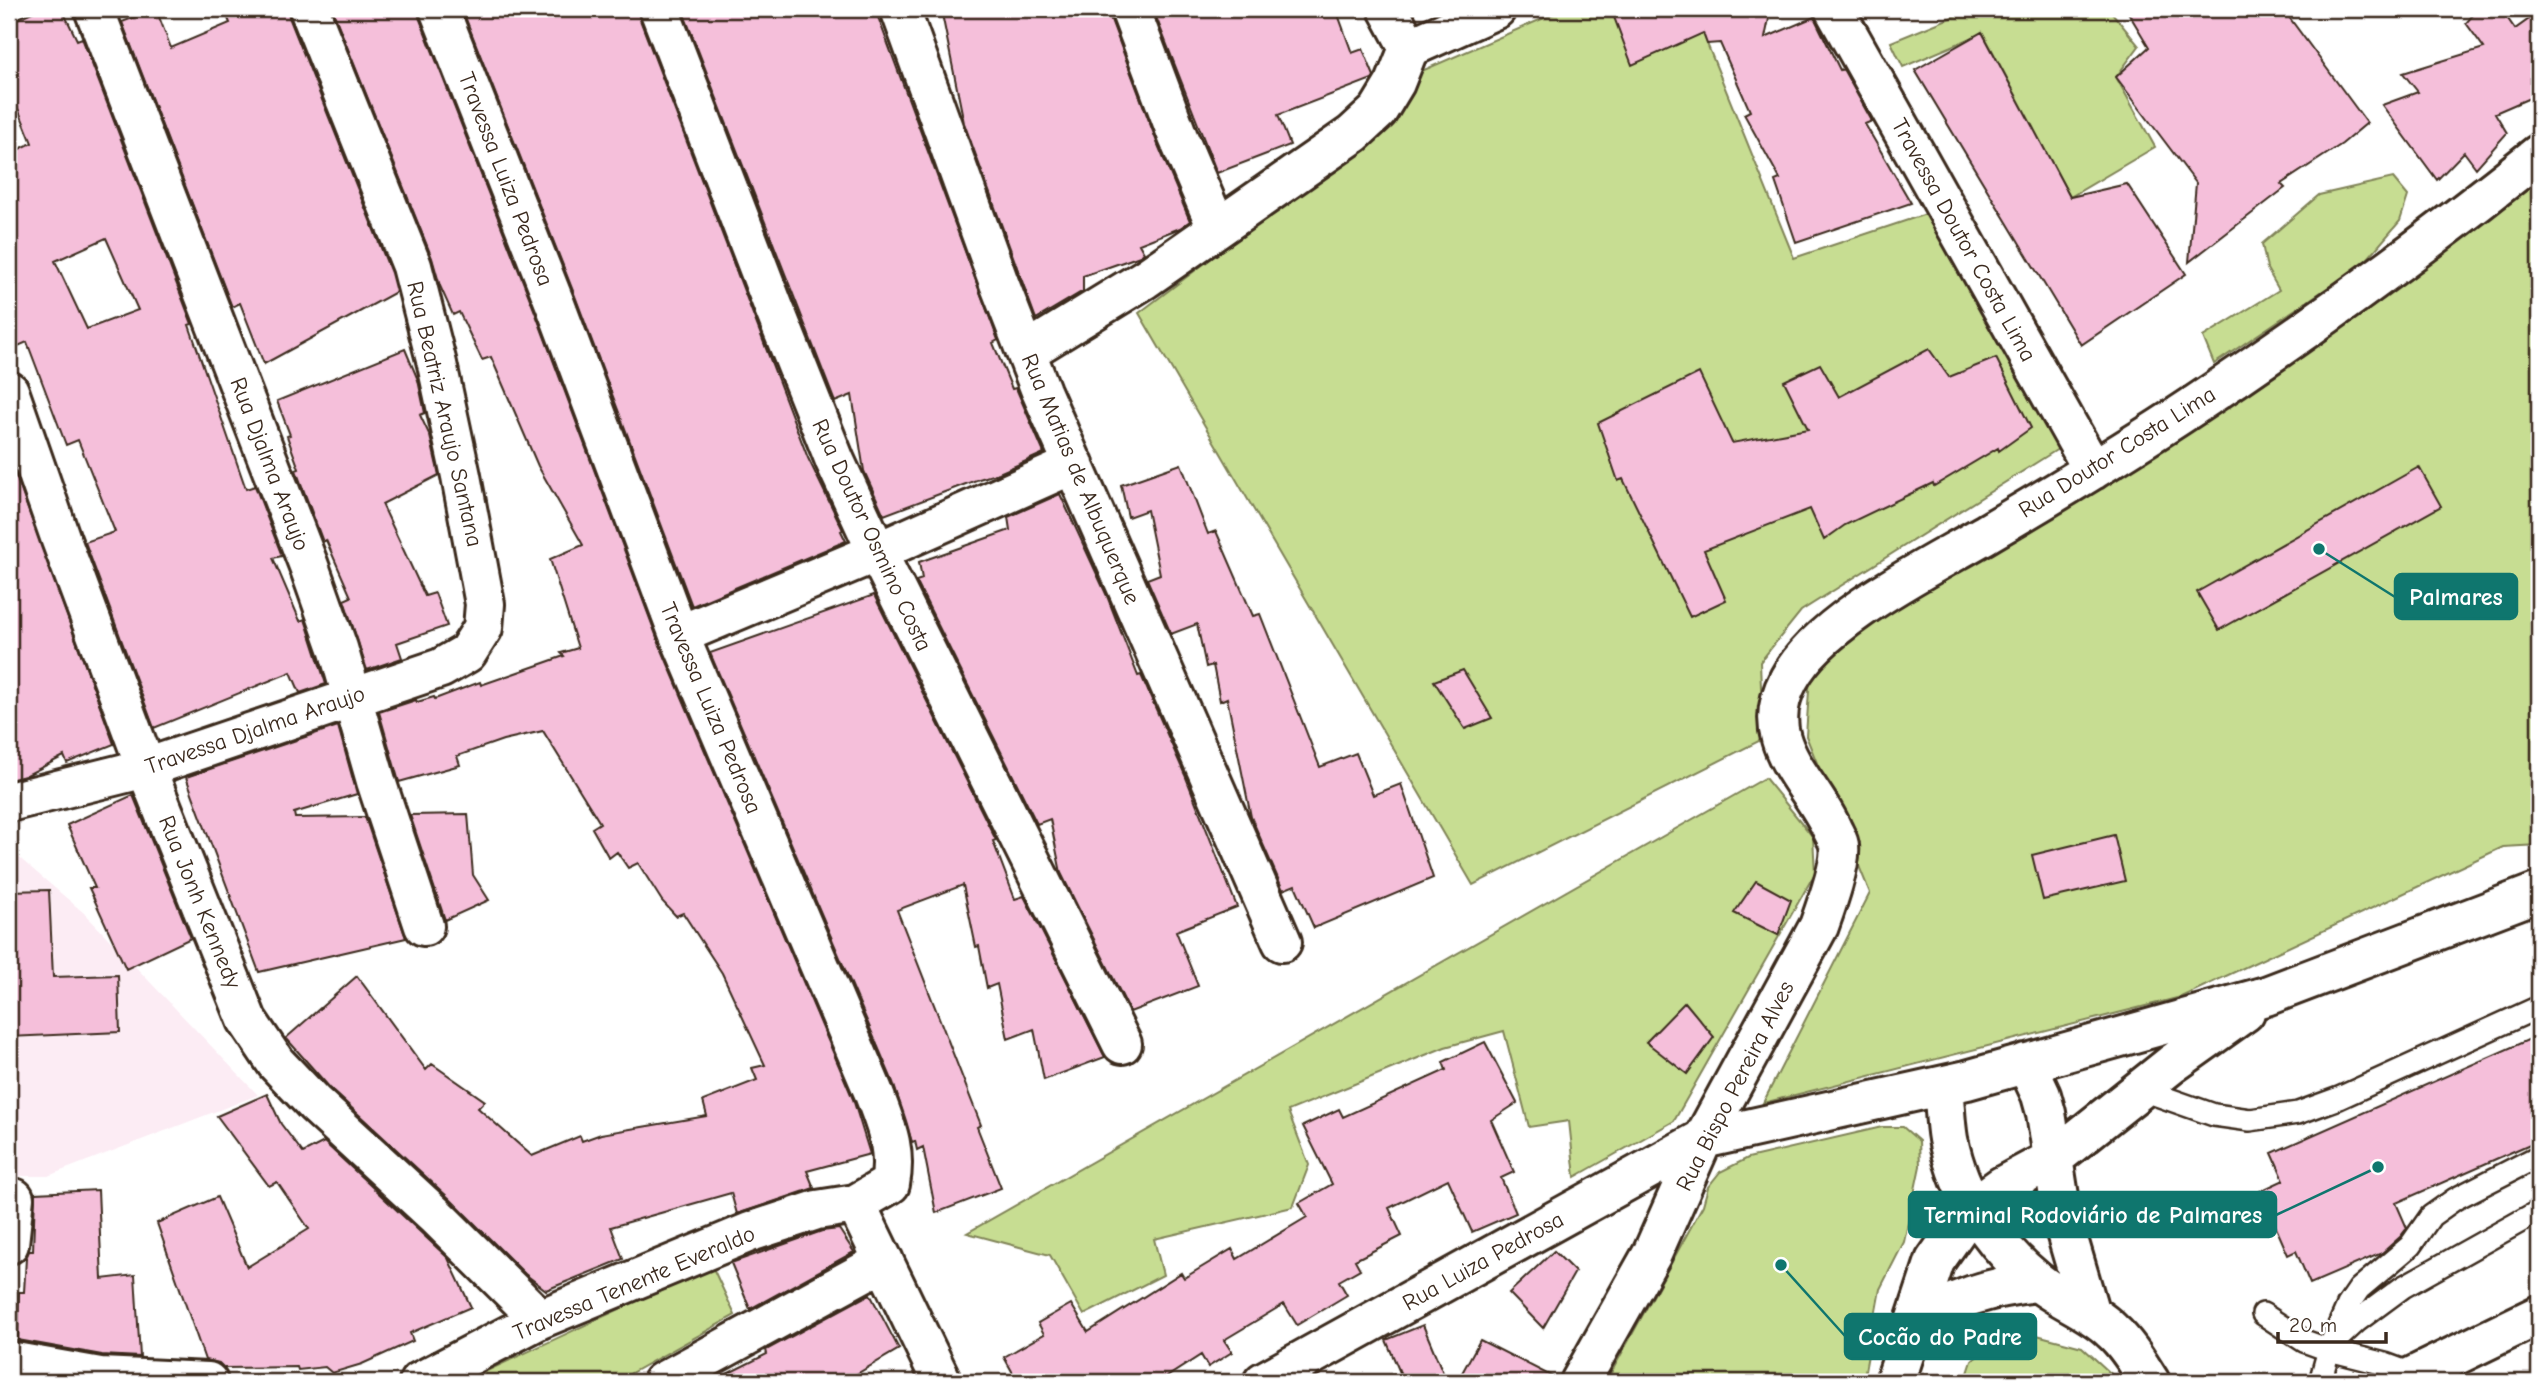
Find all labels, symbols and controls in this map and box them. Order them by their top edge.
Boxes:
street label: Travessa Luiza Pedrosa [453,68,559,290]
street label: Travessa Doutor Costa Lima [1886,114,2042,366]
street label: Rua Beatriz Araujo Santana [401,279,489,549]
street label: Rua Matias de Albuquerque [1016,349,1146,609]
street label: Rua Djalma Araujo [224,373,316,555]
street label: Rua Doutor Costa Lima [2014,380,2220,524]
street label: Rua Doutor Osmino Costa [806,415,938,655]
callout: Palmares [2395,574,2517,619]
text: Palmares [2409,583,2503,611]
street label: Travessa Luiza Pedrosa [654,598,768,818]
street label: Travessa Djalma Araujo [142,680,368,780]
street label: Rua Jonh Kennedy [153,812,247,993]
street label: Rua Bispo Pereira Alves [1670,977,1800,1195]
callout: Terminal Rodoviário de Palmares [1909,1192,2276,1237]
text: Terminal Rodoviário de Palmares [1924,1201,2262,1229]
street label: Rua Luiza Pedrosa [1398,1206,1568,1316]
street label: Travessa Tenente Everaldo [509,1220,759,1346]
scale bar [2278,1300,2387,1344]
text: 20 m [2289,1313,2337,1337]
callout: Cocão do Padre [1845,1314,2036,1359]
text: Cocão do Padre [1858,1323,2022,1351]

